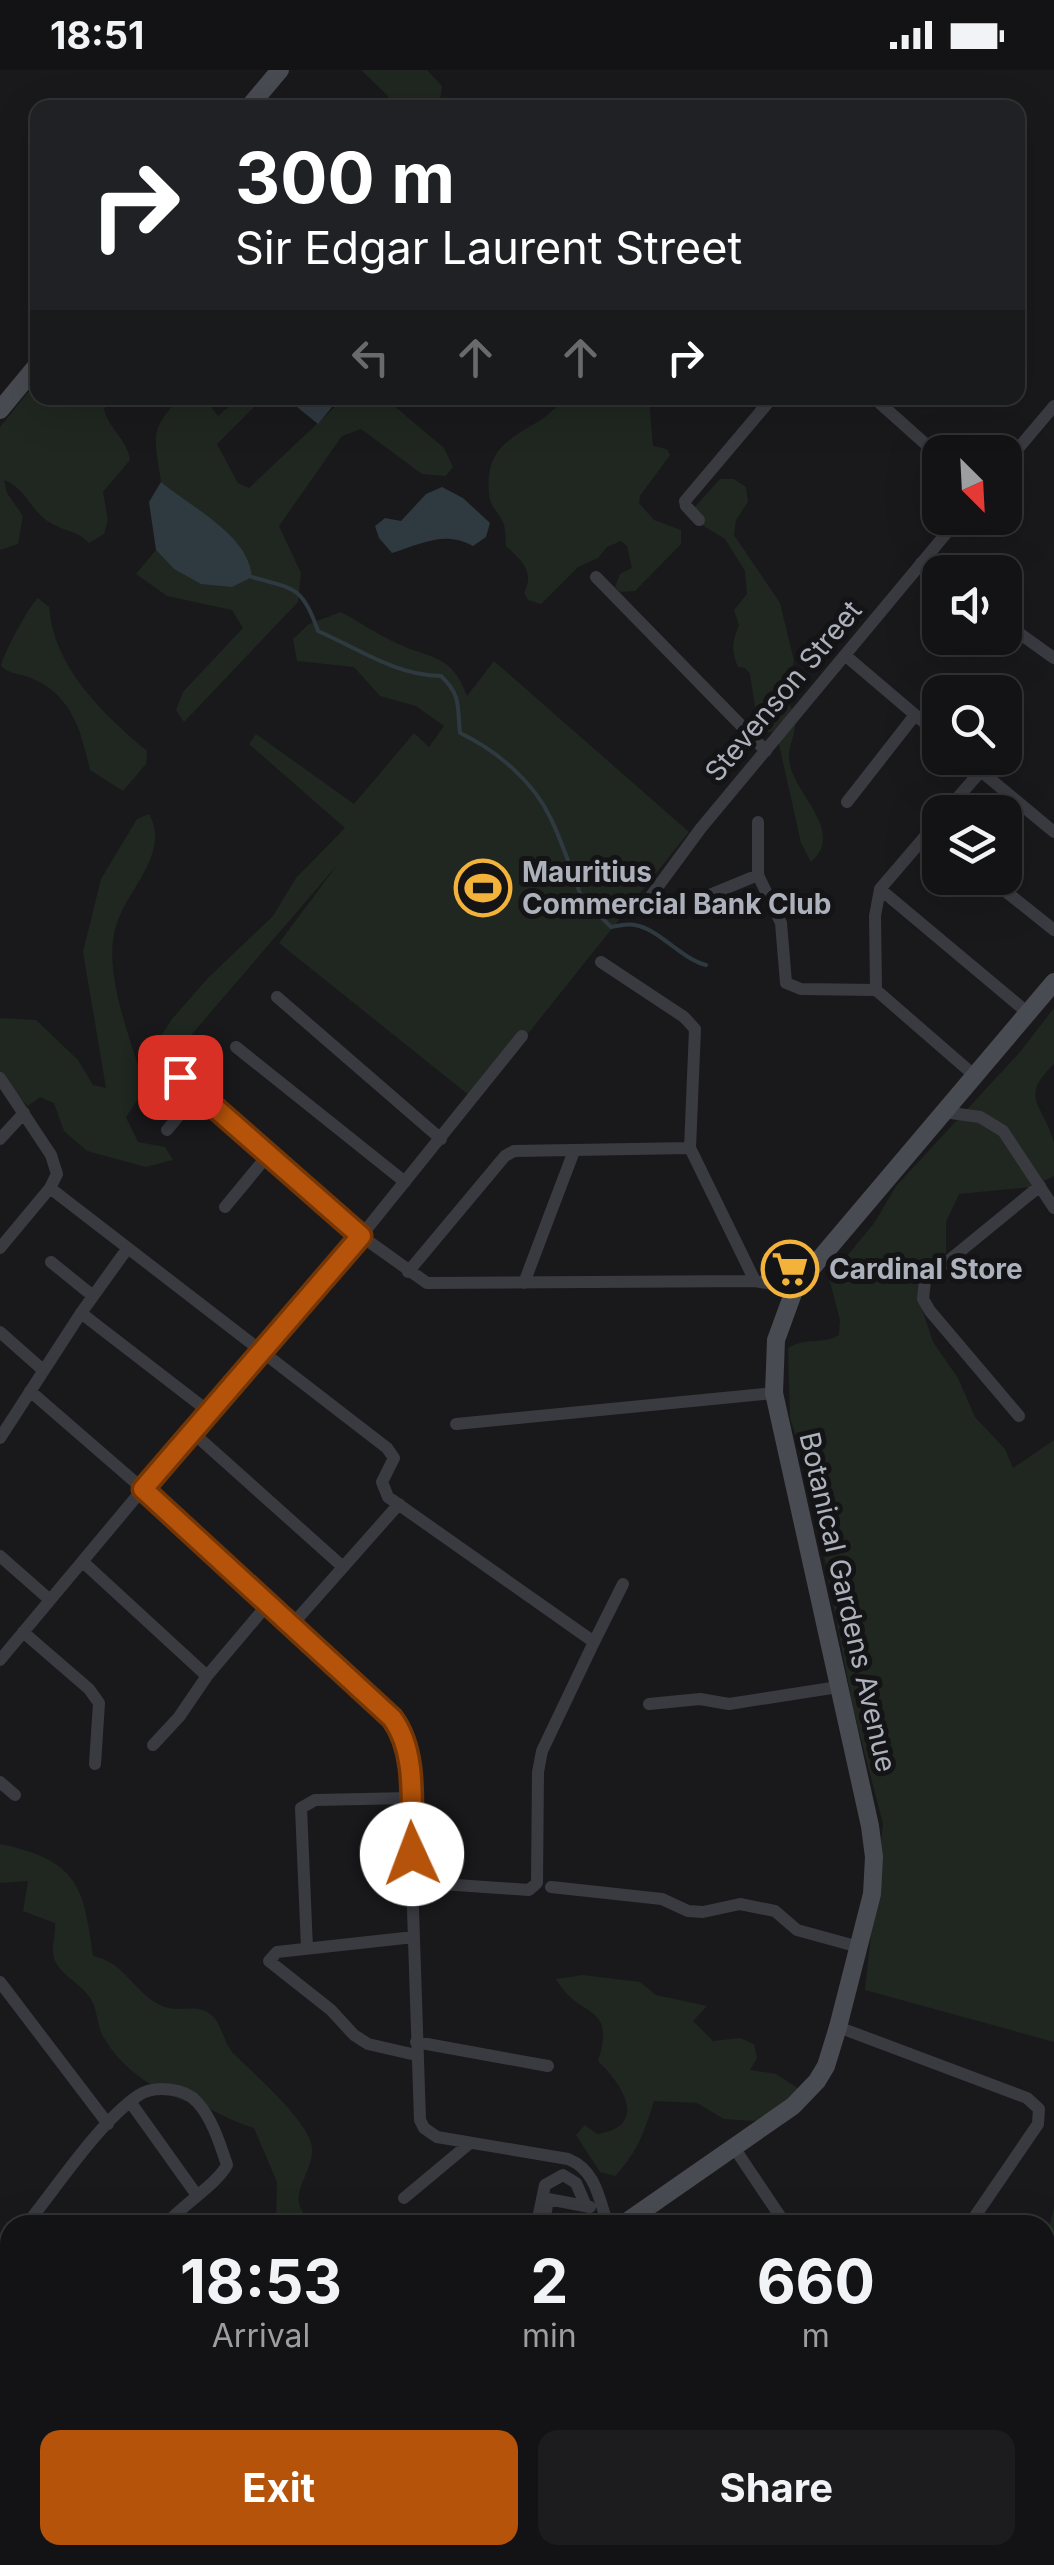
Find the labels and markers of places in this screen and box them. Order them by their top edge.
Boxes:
place label: Mauritius Commercial Bank Club [522,855,831,921]
sports icon: Mauritius Commercial Bank Club [453,858,513,918]
pin [138,1035,223,1120]
supermarket icon: Cardinal Store [760,1239,820,1299]
place label: Cardinal Store [829,1252,1023,1286]

